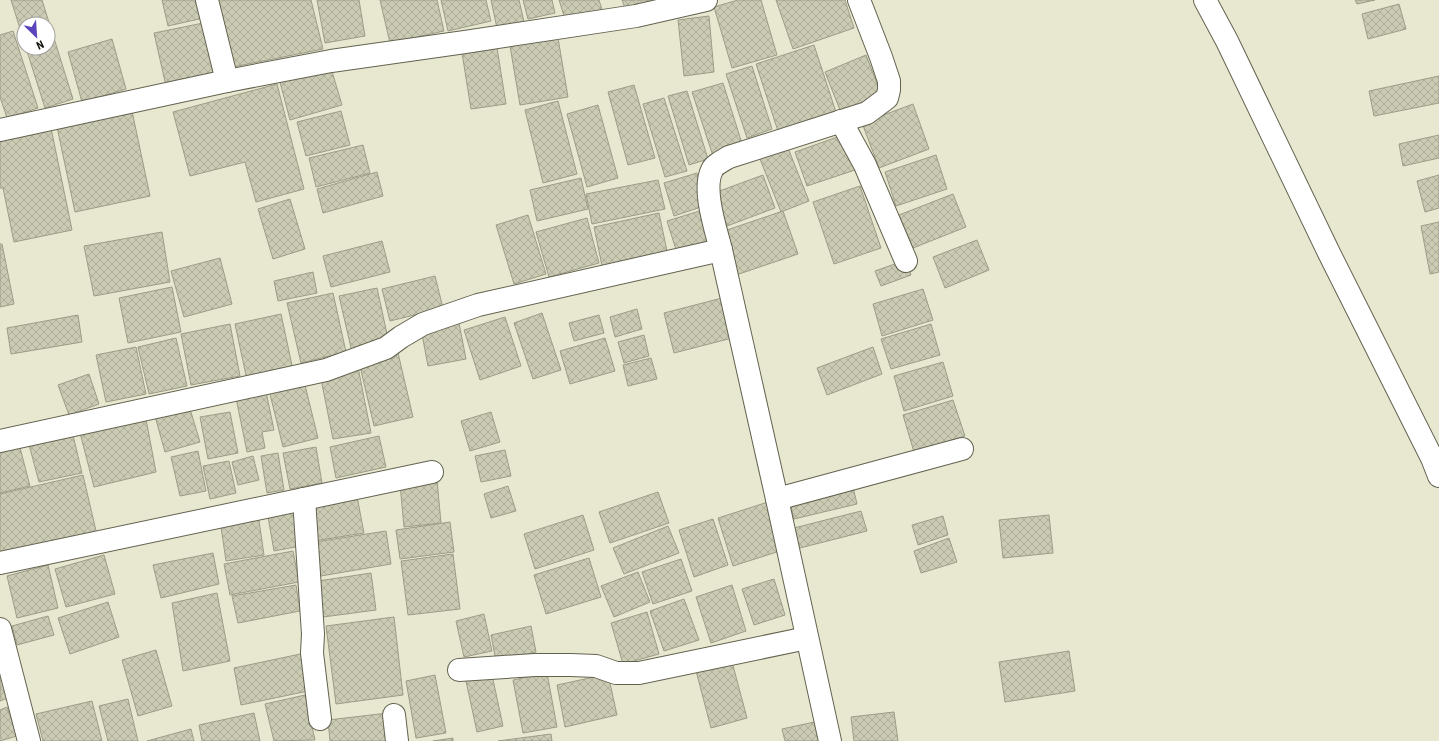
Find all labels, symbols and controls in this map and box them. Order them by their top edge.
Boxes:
north arrow [16,16,56,56]
text: N [34,37,46,52]

